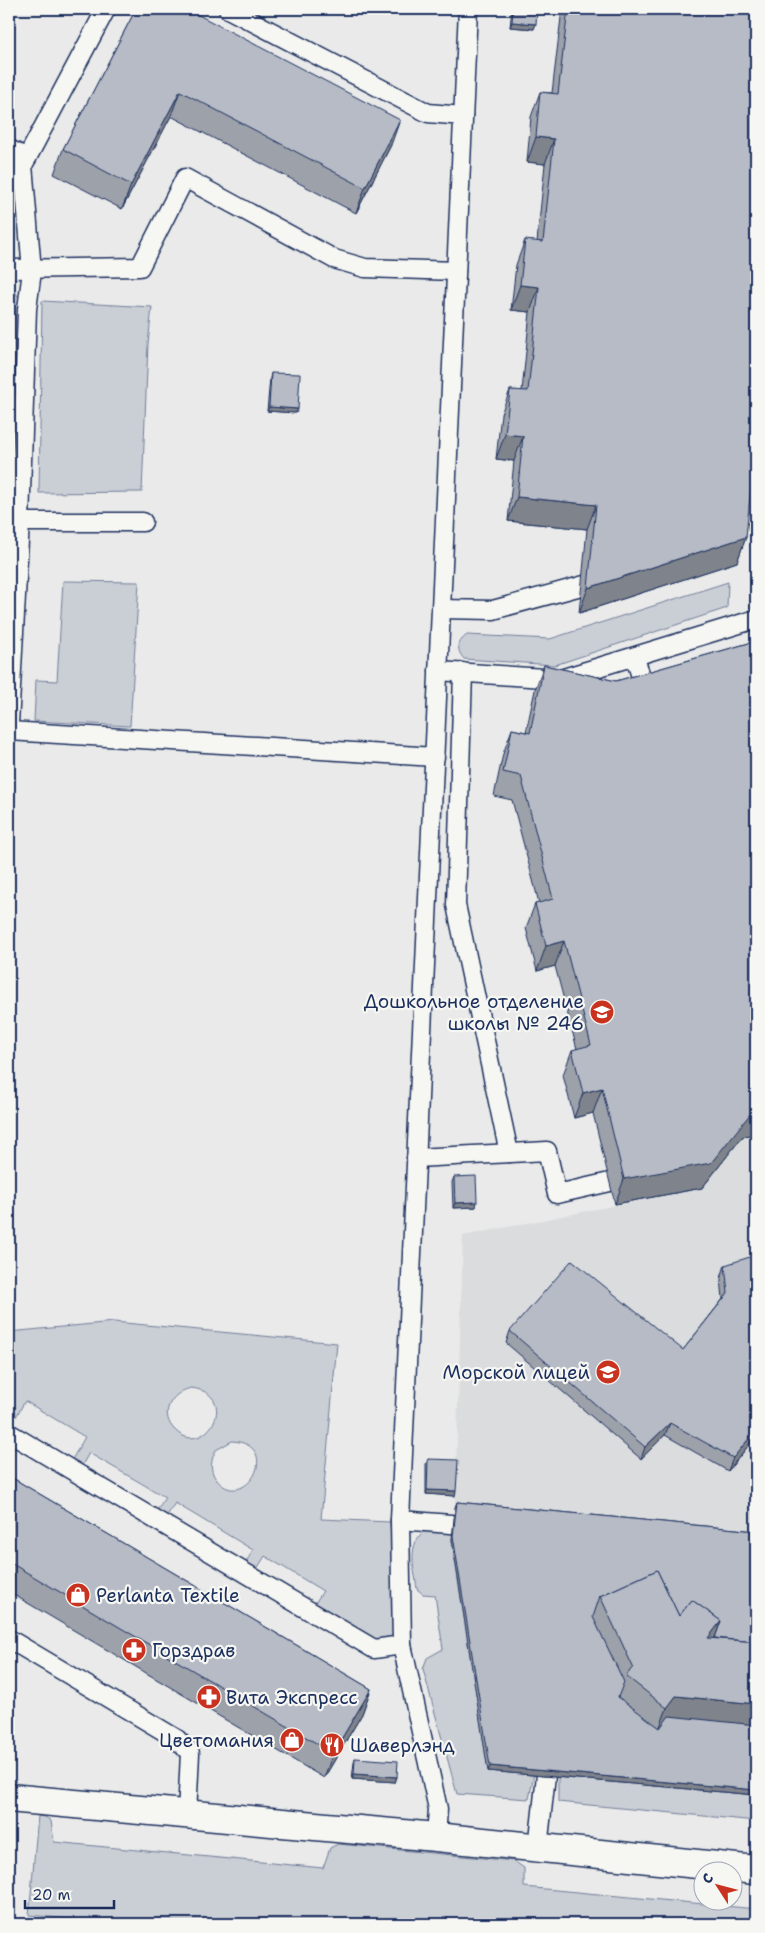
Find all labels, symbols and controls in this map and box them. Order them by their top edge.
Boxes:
place label: Дошкольное отделение школы № 246 [364,989,584,1036]
school or university icon: Дошкольное отделение школы № 246 [589,999,615,1025]
school or university icon: Морской лицей [595,1359,621,1385]
place label: Морской лицей [443,1360,590,1385]
shop icon: Perlanta Textile [65,1582,91,1608]
place label: Perlanta Textile [96,1583,240,1608]
pharmacy icon: Горздрав [121,1637,147,1663]
place label: Горздрав [152,1638,235,1663]
pharmacy icon: Вита Экспресс [196,1684,222,1710]
place label: Вита Экспресс [226,1685,358,1710]
shop icon: Цветомания [279,1727,305,1753]
place label: Цветомания [159,1728,274,1753]
restaurant icon: Шаверлэнд [319,1732,345,1758]
place label: Шаверлэнд [350,1733,455,1758]
north arrow [692,1860,742,1910]
text: С [698,1870,717,1887]
scale bar [25,1878,114,1910]
text: 20 m [32,1885,71,1905]

